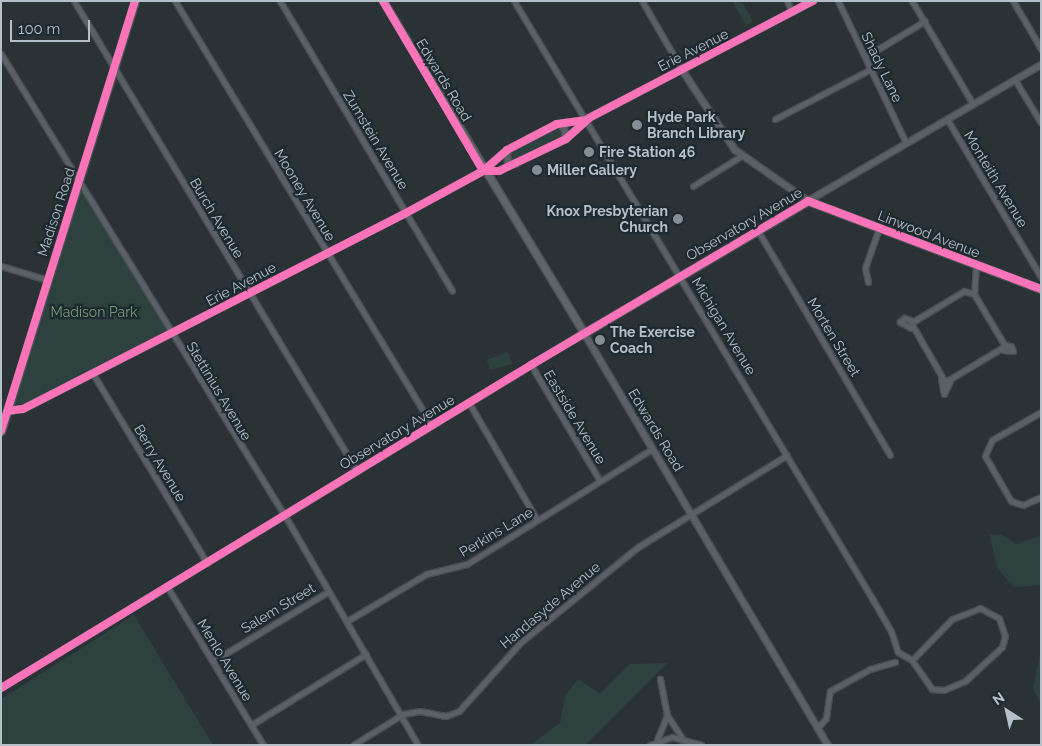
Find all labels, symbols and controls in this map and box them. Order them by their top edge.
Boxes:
scale bar [12,10,92,42]
text: 100 m [18,20,60,38]
street label: Erie Avenue [655,25,731,75]
street label: Shady Lane [858,29,906,105]
street label: Edwards Road [413,36,475,124]
street label: Zumstein Avenue [340,87,412,193]
place label: Hyde Park Branch Library [647,109,745,142]
marker: Hyde Park Branch Library [631,119,643,131]
street label: Monteith Avenue [960,128,1032,230]
place label: Fire Station 46 [599,144,695,160]
street label: Mooney Avenue [271,146,339,244]
marker: Fire Station 46 [583,146,595,158]
place label: Miller Gallery [547,162,637,178]
marker: Miller Gallery [531,164,543,176]
street label: Madison Road [34,166,78,258]
street label: Burch Avenue [186,175,248,261]
street label: Observatory Avenue [683,184,805,264]
place label: Knox Presbyterian Church [546,203,668,236]
street label: Linwood Avenue [875,207,983,261]
marker: Knox Presbyterian Church [672,213,684,225]
street label: Erie Avenue [203,258,279,310]
street label: Michigan Avenue [688,274,760,378]
street label: Morten Street [804,295,864,379]
park label: Madison Park [50,304,138,320]
place label: The Exercise Coach [610,324,695,357]
marker: The Exercise Coach [594,334,606,346]
street label: Stettinius Avenue [183,338,255,444]
street label: Eastside Avenue [540,367,610,467]
street label: Edwards Road [625,386,687,474]
street label: Observatory Avenue [336,391,458,473]
street label: Berry Avenue [130,421,190,505]
street label: Perkins Lane [456,503,536,561]
street label: Handasyde Avenue [496,558,604,652]
street label: Salem Street [238,579,318,637]
street label: Menlo Avenue [194,616,256,704]
north arrow [982,686,1032,736]
text: N [989,689,1007,708]

